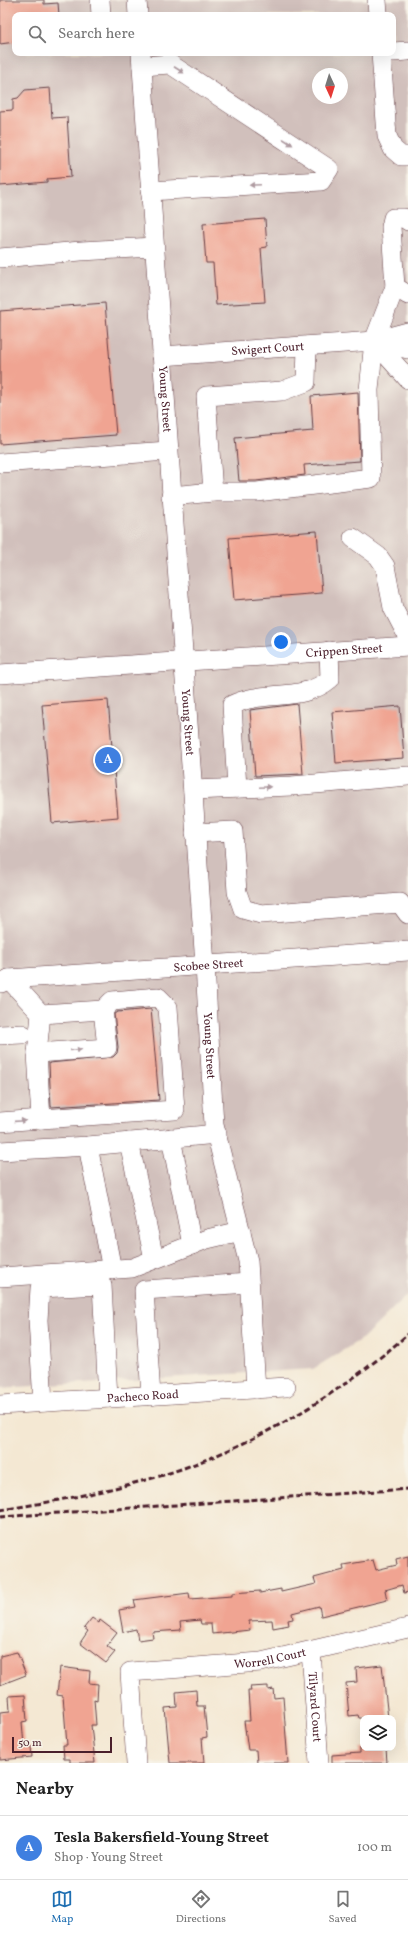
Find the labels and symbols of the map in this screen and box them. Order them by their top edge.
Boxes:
one-way arrow [174,66,184,74]
north arrow [312,68,348,104]
one-way arrow [282,138,294,145]
one-way arrow [248,182,261,188]
street label: Swigert Court [231,339,305,360]
street label: Young Street [154,365,175,433]
your location [271,632,291,652]
street label: Crippen Street [305,641,383,662]
street label: Young Street [177,689,197,756]
pin: A [95,745,121,775]
one-way arrow [259,784,271,791]
street label: Scobee Street [173,956,244,976]
street label: Young Street [199,1012,218,1080]
one-way arrow [70,1047,82,1054]
one-way arrow [14,1117,26,1124]
street label: Pacheco Road [106,1387,180,1407]
street label: Worrell Court [233,1645,308,1673]
street label: Tilyard Court [303,1671,324,1743]
scale bar [12,1735,112,1754]

